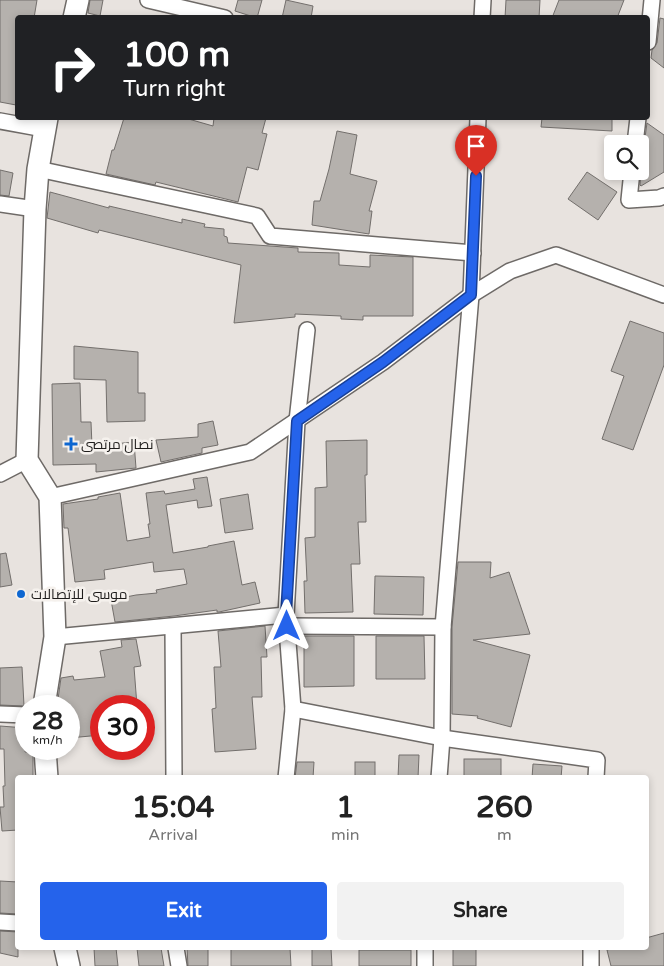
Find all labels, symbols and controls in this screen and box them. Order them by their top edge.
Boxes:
text: 100 m [123,34,230,76]
icon: right [40,35,105,100]
text: Turn right [123,76,225,102]
pin [455,125,497,176]
icon: arrive [462,132,490,160]
map controls [604,135,649,180]
button: search [604,135,649,180]
place label: نصال مرتصى [81,436,153,453]
marker: نصال مرتصى [65,438,77,450]
place label: موسى للإتصالات [31,586,127,603]
marker: موسى للإتصالات [15,588,27,600]
position arrow [260,599,312,651]
speed limit sign: 30 [90,695,155,760]
text: 28 [32,706,63,736]
text: km/h [32,733,63,747]
text: 15:04 [131,789,215,826]
text: 1 [336,789,355,826]
text: 260 [476,789,533,826]
text: Arrival [148,825,198,845]
text: min [331,825,360,845]
text: m [497,825,512,845]
button: Exit [40,882,327,940]
button: Share [337,882,624,940]

